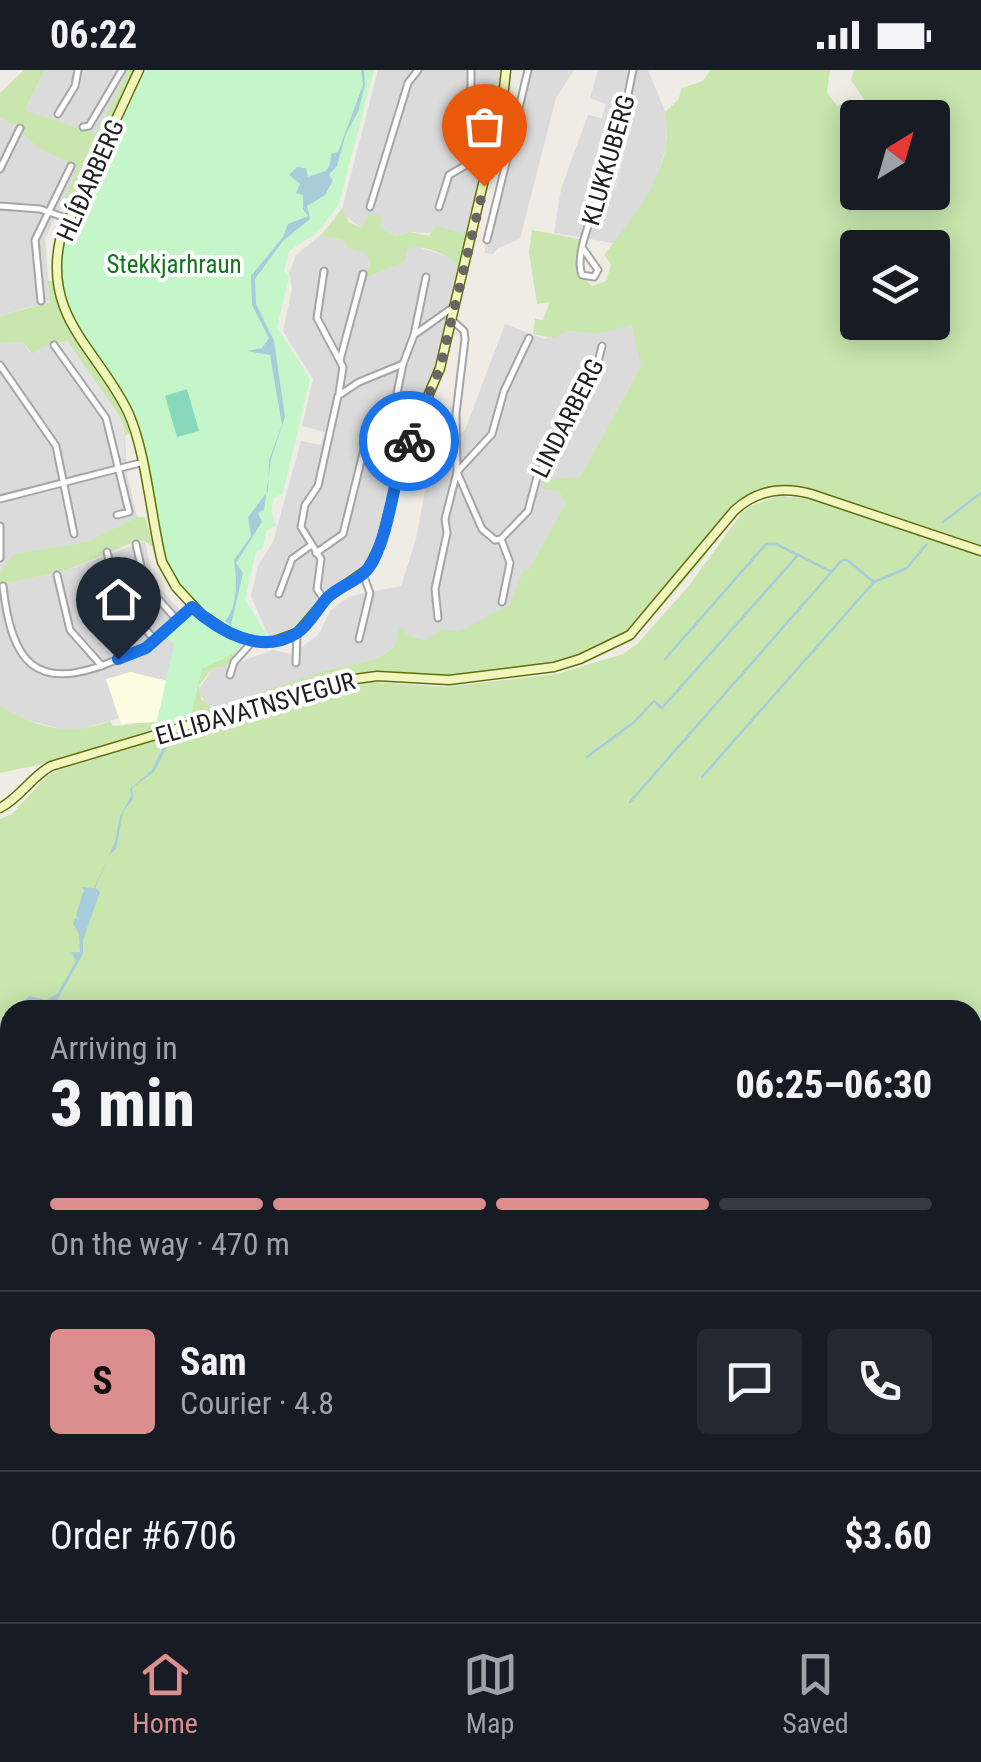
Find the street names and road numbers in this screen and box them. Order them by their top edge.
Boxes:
street label: KLUKKUBERG [576,92,641,229]
street label: HLÍÐARBERG [50,115,130,245]
street label: LINDARBERG [525,354,610,482]
street label: ELLIÐAVATNSVEGUR [152,666,358,751]

